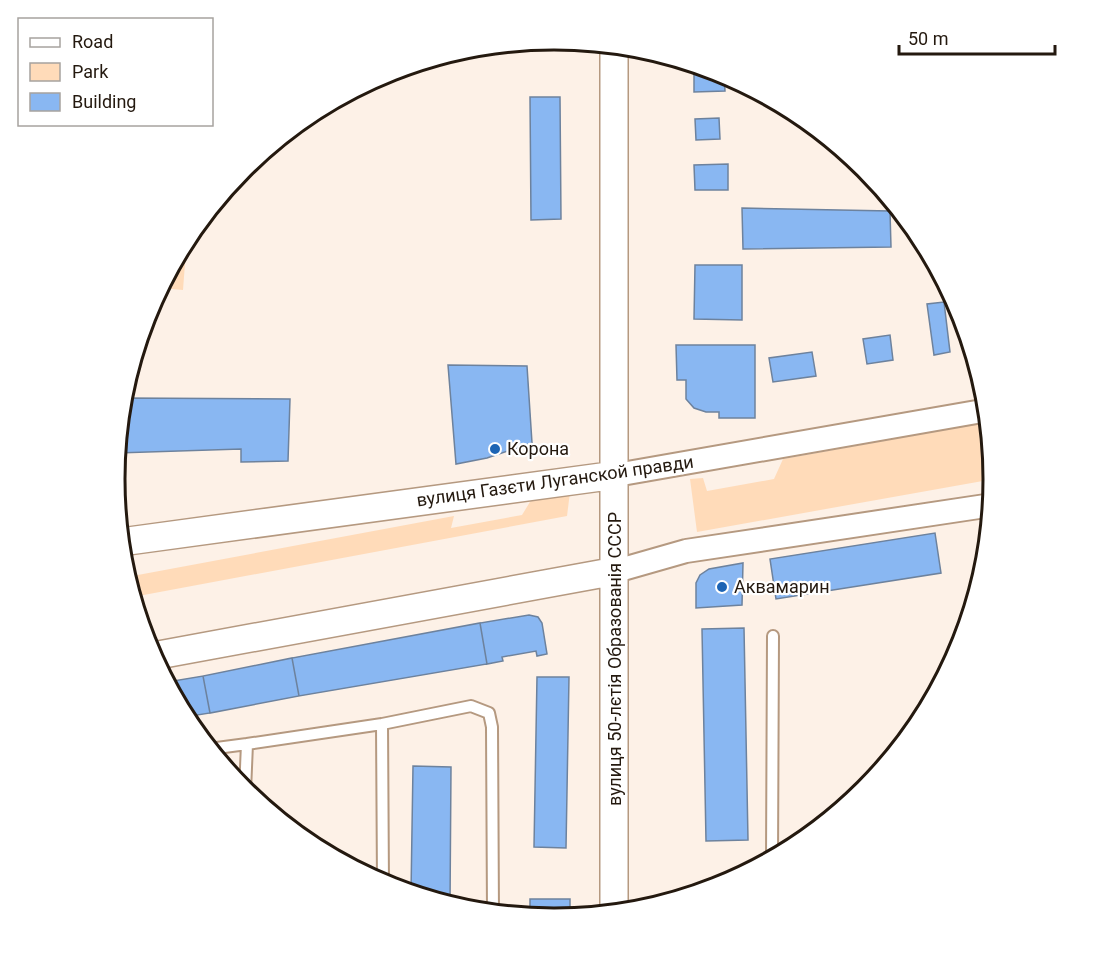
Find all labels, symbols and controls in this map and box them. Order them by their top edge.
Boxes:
legend [18,18,213,126]
scale bar [899,18,1055,56]
text: 50 m [908,28,948,49]
text: Road [72,31,113,52]
text: Park [72,61,109,82]
text: Building [72,91,136,112]
place label: Корона [507,438,569,459]
marker: Корона [488,442,502,456]
street label: вулиця Газєти Луганской правди [415,451,695,510]
street label: вулиця 50-лєтія Образованія СССР [604,512,625,806]
place label: Аквамарин [734,576,830,597]
marker: Аквамарин [715,580,729,594]

